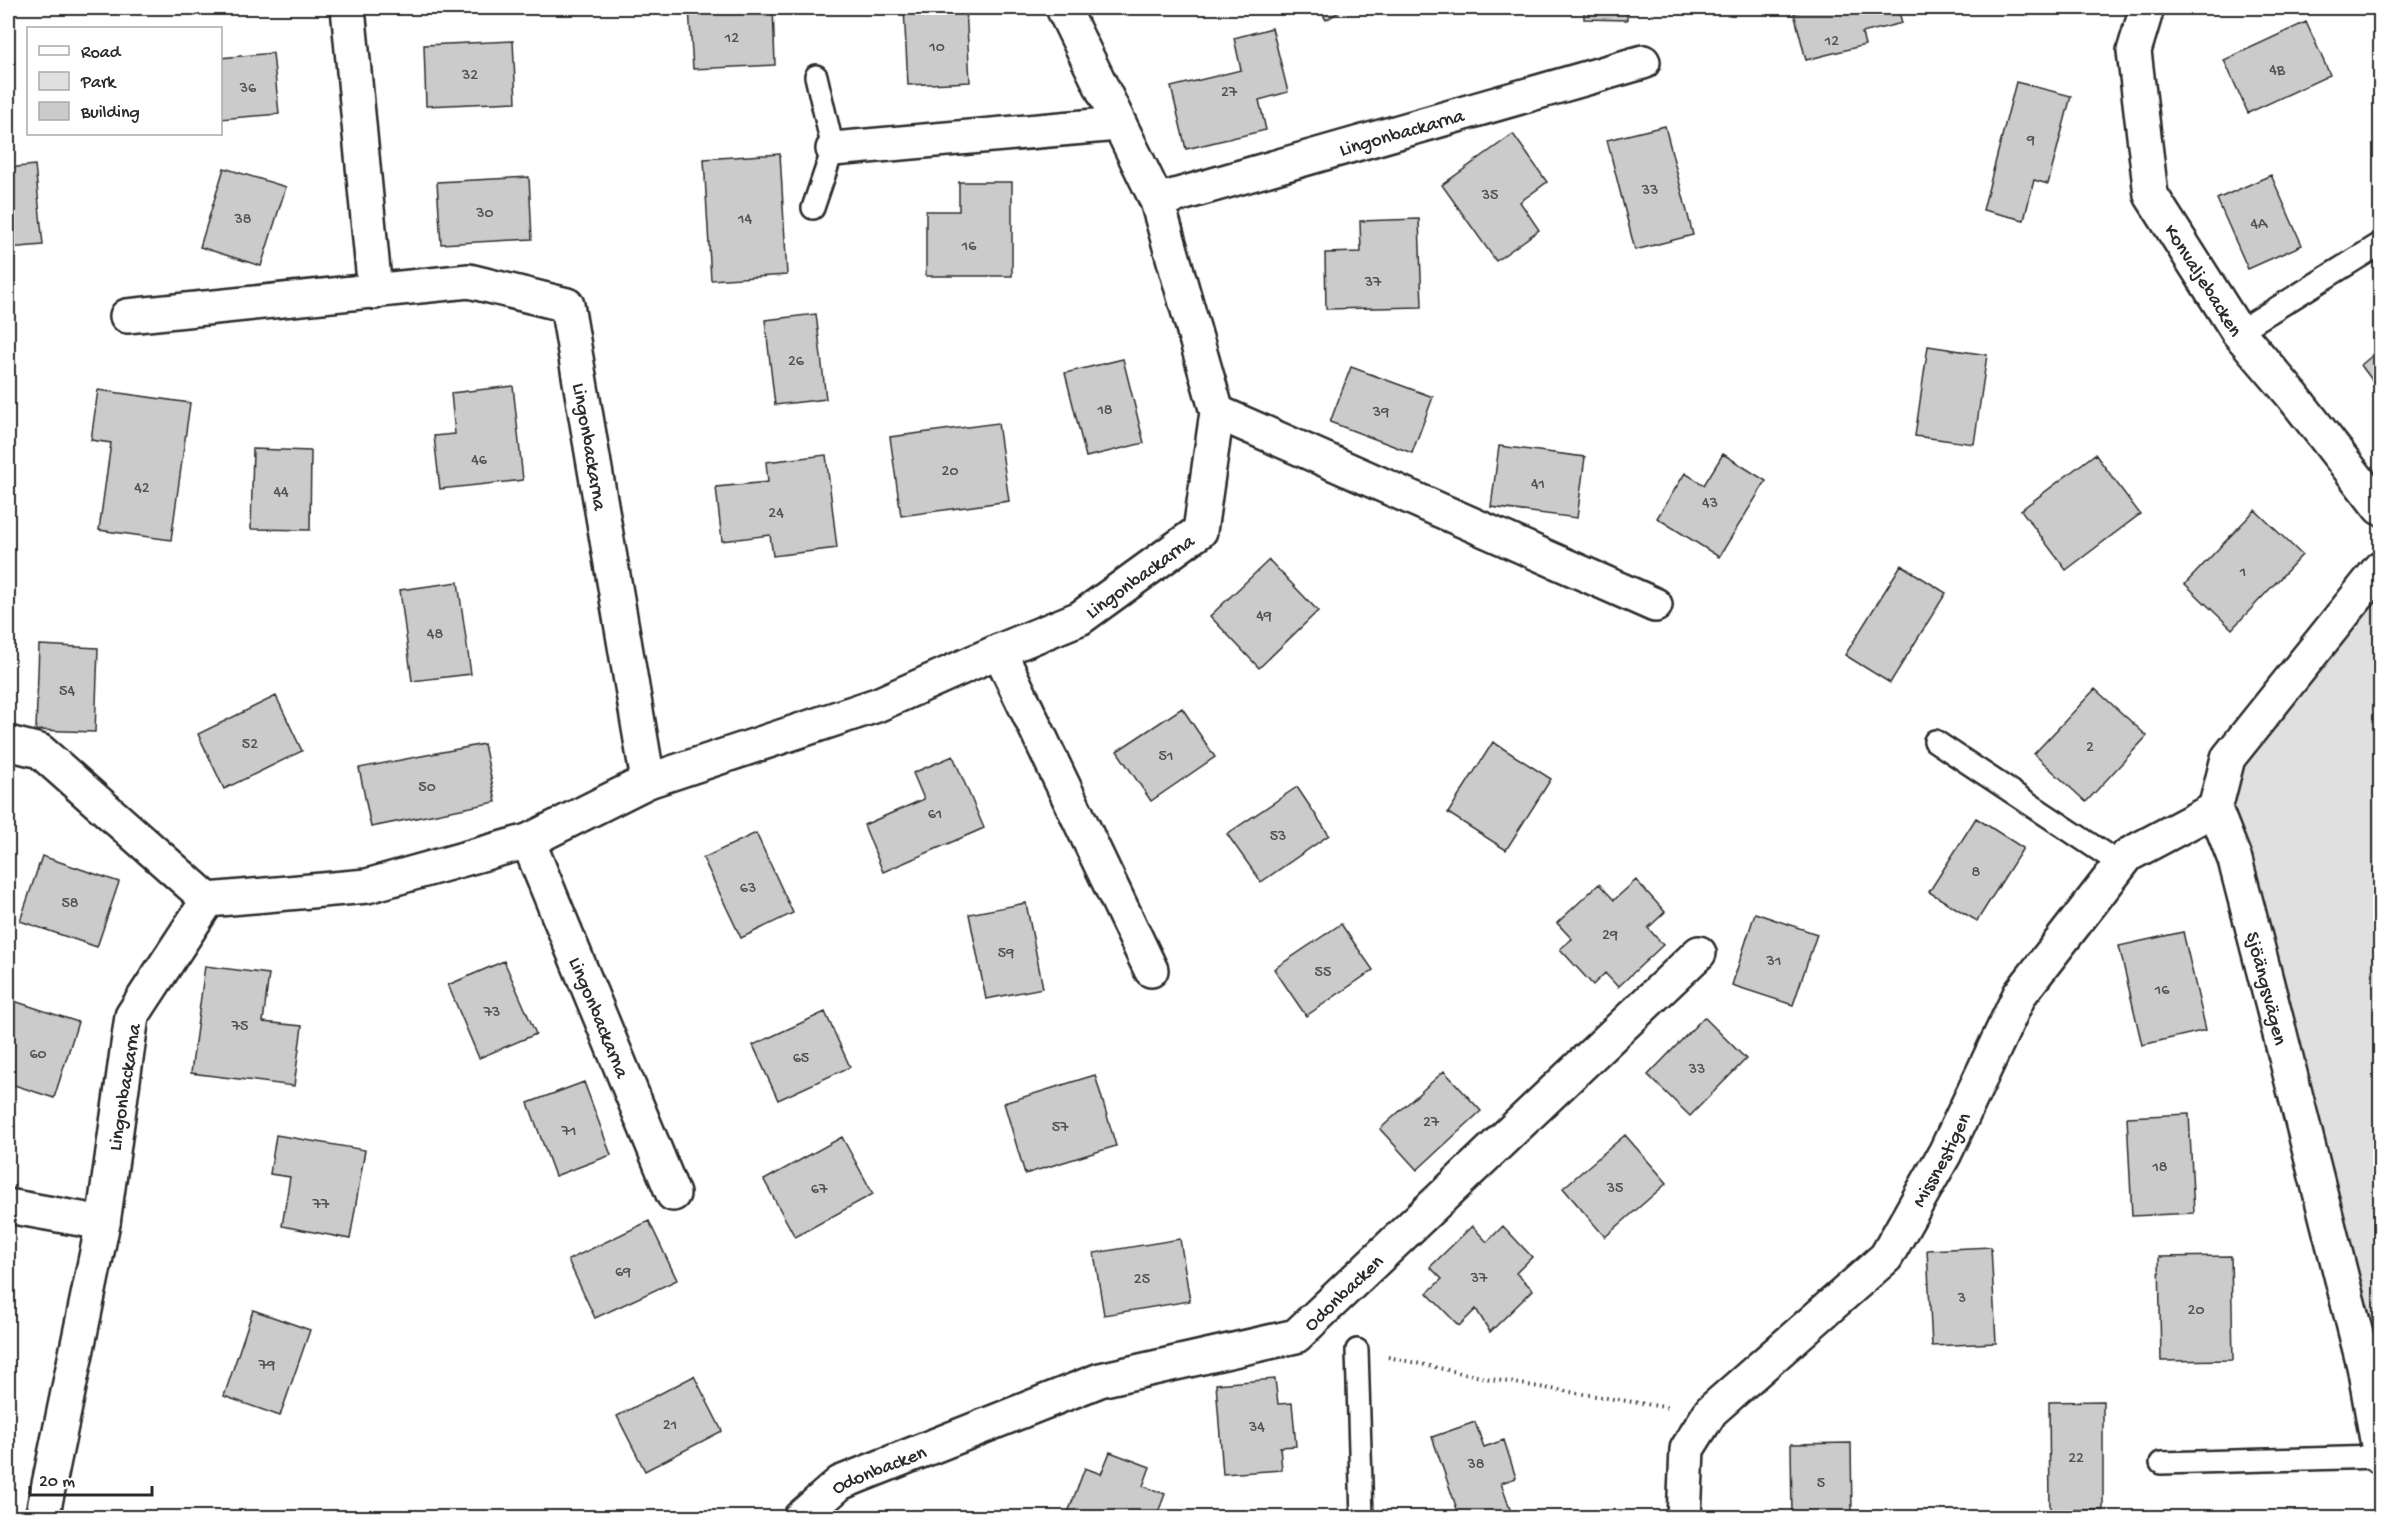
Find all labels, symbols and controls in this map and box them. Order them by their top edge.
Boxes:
legend [27,27,222,135]
house number: 12 [724,30,739,49]
house number: 12 [1824,33,1839,52]
house number: 10 [928,39,945,58]
text: Road [81,43,122,64]
house number: 4B [2269,62,2286,81]
house number: 32 [461,67,478,86]
text: Park [80,73,117,94]
house number: 36 [239,80,257,99]
house number: 27 [1221,84,1238,103]
text: Building [80,103,140,124]
street label: Lingonbackarna [1337,106,1468,163]
house number: 9 [2026,132,2035,151]
house number: 33 [1641,182,1658,201]
house number: 35 [1481,187,1498,206]
house number: 30 [475,205,494,224]
house number: 38 [233,211,252,230]
house number: 14 [737,211,752,230]
house number: 4A [2250,216,2269,235]
street label: Konvaljebacken [2158,221,2246,342]
house number: 16 [961,238,977,257]
house number: 37 [1364,274,1382,293]
house number: 26 [788,353,805,372]
street label: Lingonbackarna [565,382,610,513]
house number: 18 [1096,402,1113,421]
house number: 39 [1372,404,1389,423]
house number: 46 [471,452,488,471]
house number: 20 [942,463,958,482]
house number: 41 [1531,476,1545,495]
house number: 42 [134,480,150,499]
house number: 44 [273,484,289,503]
house number: 43 [1702,495,1718,514]
house number: 24 [768,505,784,524]
street label: Lingonbackarna [1082,530,1201,625]
house number: 1 [2239,564,2246,583]
house number: 49 [1256,608,1272,627]
house number: 48 [427,626,443,645]
house number: 54 [59,683,75,702]
house number: 52 [242,736,258,755]
house number: 2 [2086,739,2094,758]
house number: 51 [1159,748,1173,767]
house number: 50 [418,779,436,798]
house number: 61 [928,806,942,825]
house number: 53 [1270,828,1286,847]
house number: 8 [1972,864,1981,883]
house number: 63 [740,880,756,899]
house number: 58 [61,895,79,914]
house number: 29 [1602,927,1618,946]
street label: Sjöängsvägen [2239,930,2290,1048]
house number: 59 [998,945,1014,964]
house number: 31 [1766,953,1781,972]
street label: Lingonbackarna [562,954,632,1083]
house number: 55 [1315,964,1331,983]
house number: 16 [2154,982,2170,1001]
house number: 73 [483,1004,500,1023]
house number: 75 [231,1018,248,1037]
street label: Lingonbackarna [105,1021,148,1153]
house number: 60 [29,1046,47,1065]
house number: 65 [793,1050,809,1069]
house number: 33 [1688,1061,1705,1080]
street label: Missnestigen [1909,1109,1978,1212]
house number: 27 [1423,1114,1440,1133]
house number: 57 [1052,1119,1069,1138]
house number: 71 [561,1123,576,1142]
house number: 18 [2151,1159,2168,1178]
house number: 35 [1606,1180,1623,1199]
house number: 67 [811,1181,828,1200]
house number: 77 [312,1196,330,1215]
street label: Odonbacken [1301,1251,1390,1337]
house number: 69 [615,1264,631,1283]
house number: 37 [1470,1270,1488,1289]
house number: 25 [1134,1271,1150,1290]
house number: 3 [1957,1290,1966,1309]
house number: 20 [2188,1302,2204,1321]
house number: 79 [258,1357,275,1376]
house number: 21 [663,1417,677,1436]
house number: 34 [1248,1419,1265,1438]
street label: Odonbacken [828,1442,931,1501]
house number: 22 [2068,1450,2084,1469]
house number: 38 [1466,1456,1485,1475]
scale bar [30,1459,152,1497]
text: 20 m [39,1472,75,1493]
house number: 5 [1817,1475,1825,1494]

